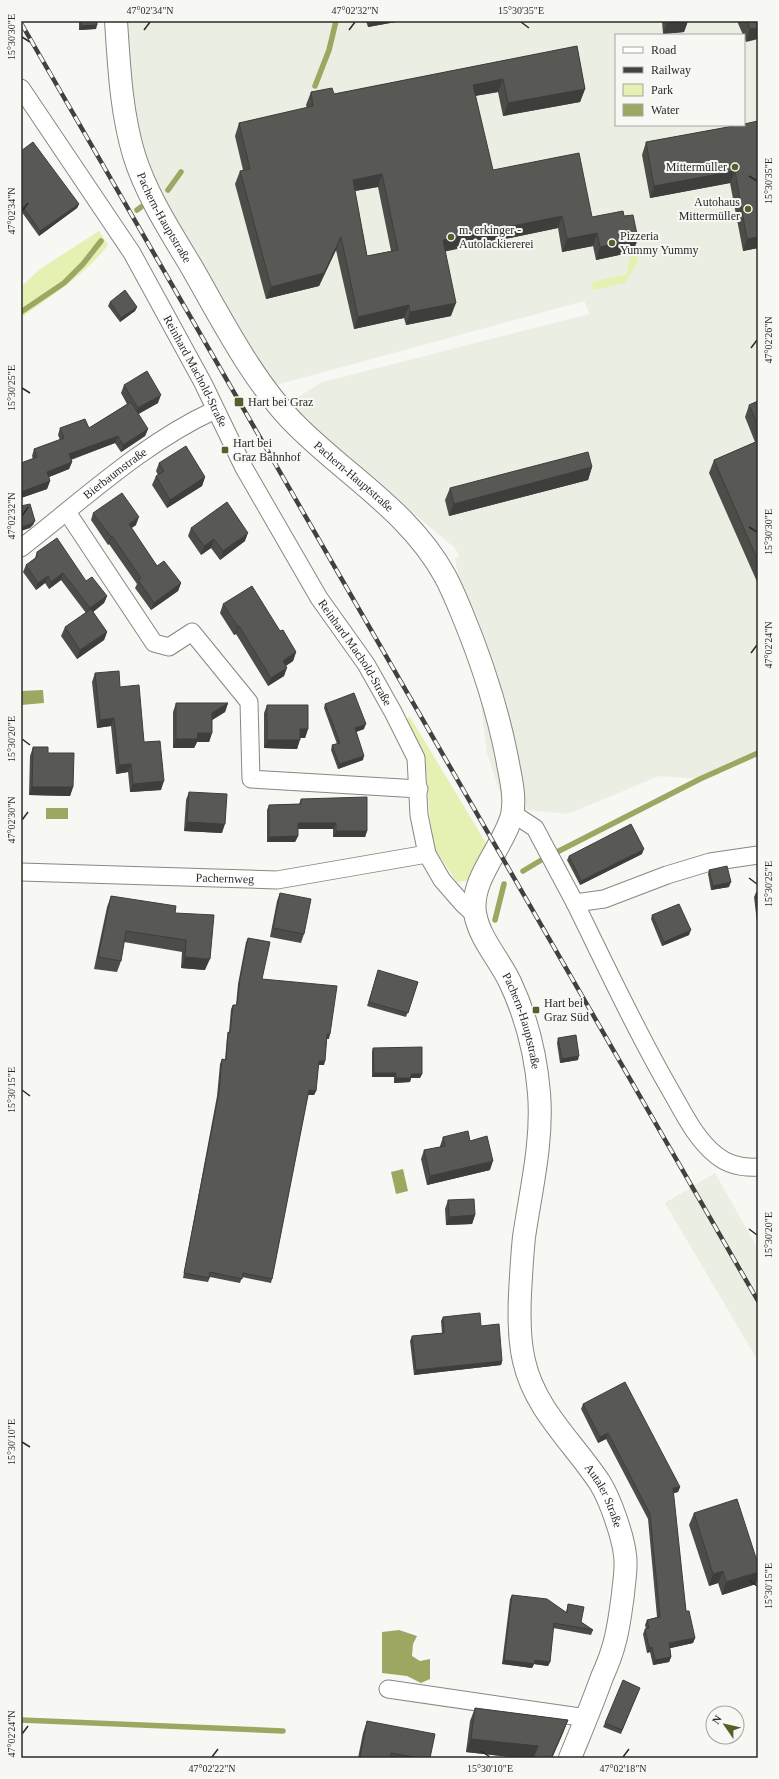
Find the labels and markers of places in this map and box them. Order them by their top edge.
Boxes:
place label: Mittermüller [666,160,727,174]
marker: Mittermüller [730,162,740,172]
place label: Autohaus Mittermüller [679,195,740,223]
marker: Autohaus Mittermüller [743,204,753,214]
place label: m. erkinger - Autolackiererei [459,223,534,251]
place label: Pizzeria Yummy Yummy [620,229,699,257]
marker: m. erkinger - Autolackiererei [446,232,456,242]
marker: Pizzeria Yummy Yummy [607,238,617,248]
place label: Hart bei Graz [248,395,313,409]
marker: Hart bei Graz [233,396,245,408]
place label: Hart bei Graz Bahnhof [233,436,301,464]
marker: Hart bei Graz Bahnhof [220,445,230,455]
place label: Hart bei Graz Süd [544,996,589,1024]
marker: Hart bei Graz Süd [531,1005,541,1015]

